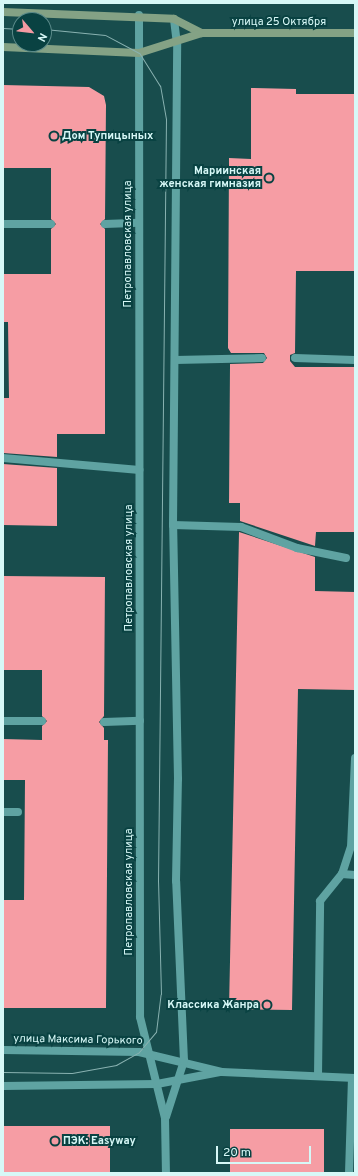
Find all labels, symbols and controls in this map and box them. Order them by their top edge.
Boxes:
north arrow [12,12,52,52]
street label: улица 25 Октября [232,15,326,29]
text: N [34,30,50,44]
place label: Дом Тупицыных [62,129,153,143]
marker: Дом Тупицыных [49,131,59,141]
place label: Мариинская женская гимназия [159,165,261,191]
marker: Мариинская женская гимназия [264,173,274,183]
street label: Петропавловская улица [121,181,135,307]
street label: Петропавловская улица [122,505,136,631]
street label: Петропавловская улица [122,829,136,955]
place label: Классика Жанра [167,998,259,1012]
marker: Классика Жанра [262,1000,272,1010]
street label: улица Максима Горького [13,1032,143,1048]
place label: ПЭК: Easyway [63,1134,136,1148]
marker: ПЭК: Easyway [50,1136,60,1146]
scale bar [218,1138,313,1164]
text: 20 m [223,1145,251,1161]

